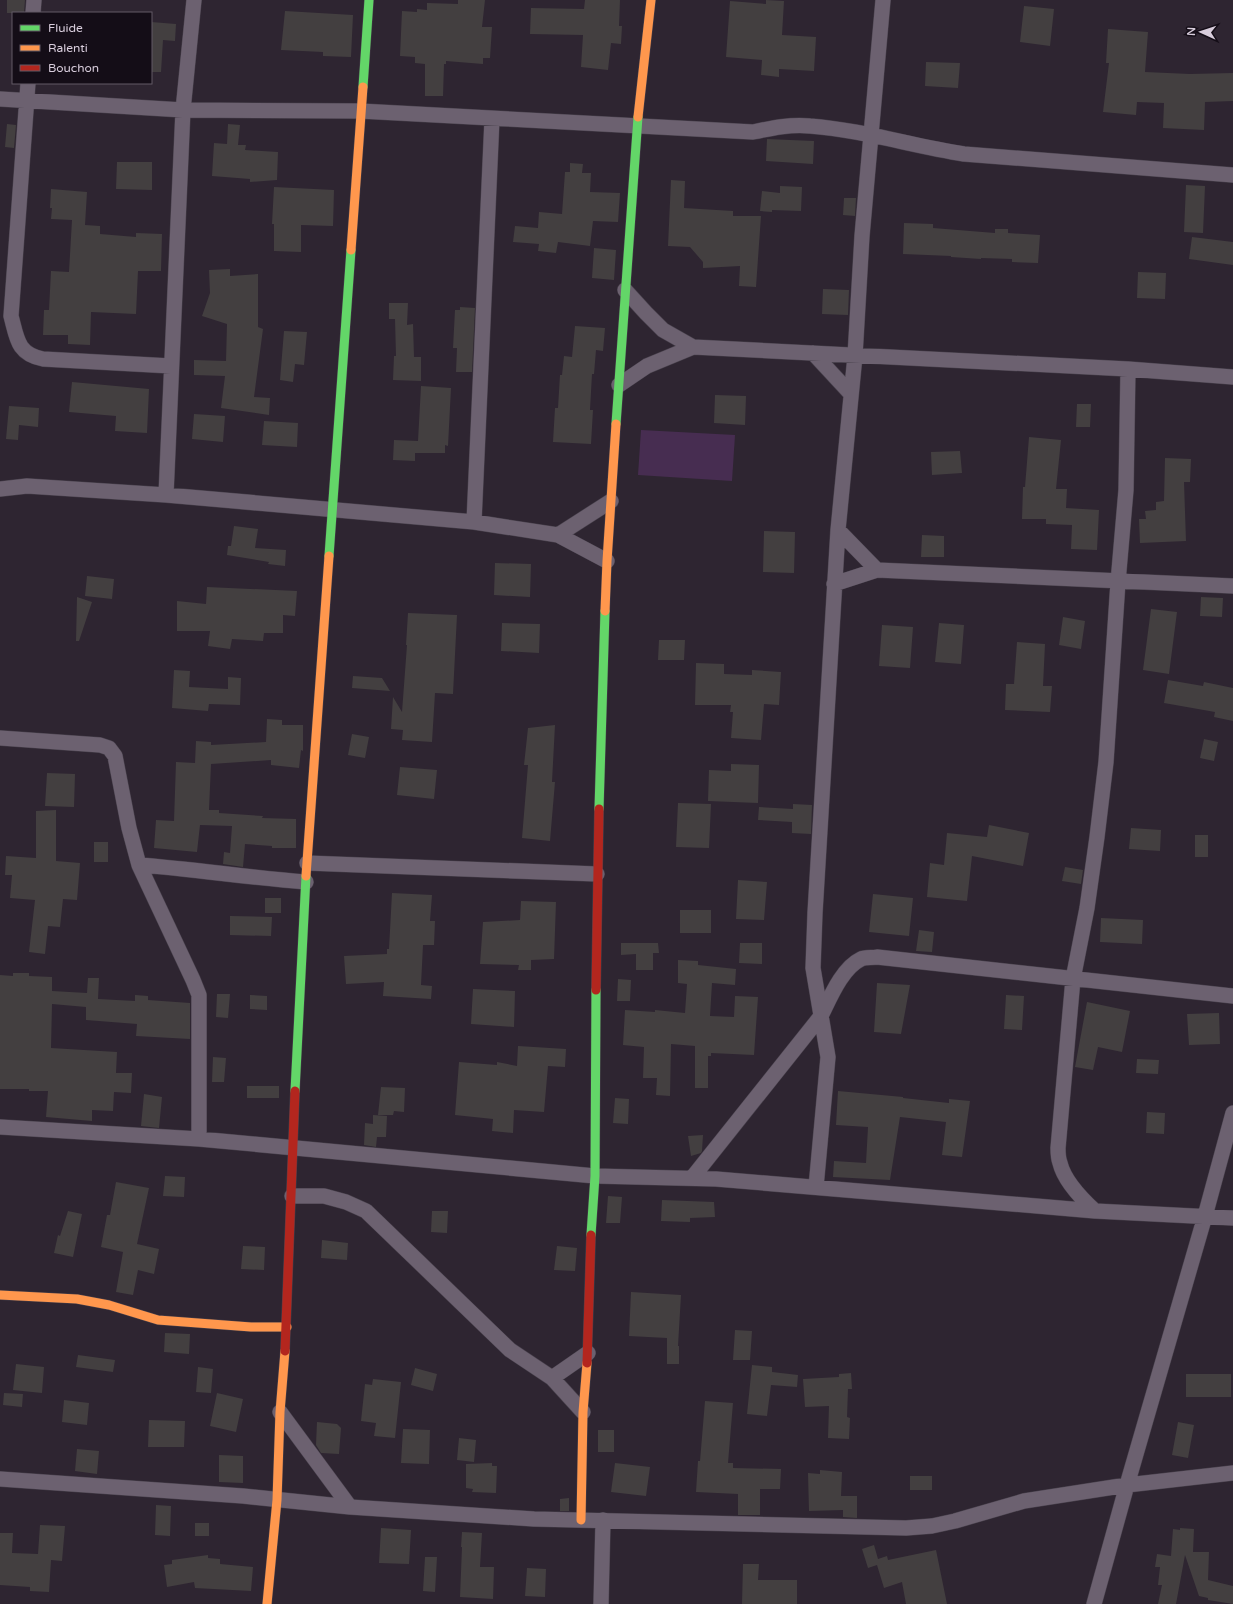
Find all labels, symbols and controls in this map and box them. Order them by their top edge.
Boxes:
legend [12,12,152,84]
north arrow [1181,12,1221,52]
text: Fluide [48,21,83,35]
text: N [1185,27,1198,36]
text: Ralenti [48,41,88,55]
text: Bouchon [48,61,99,75]

